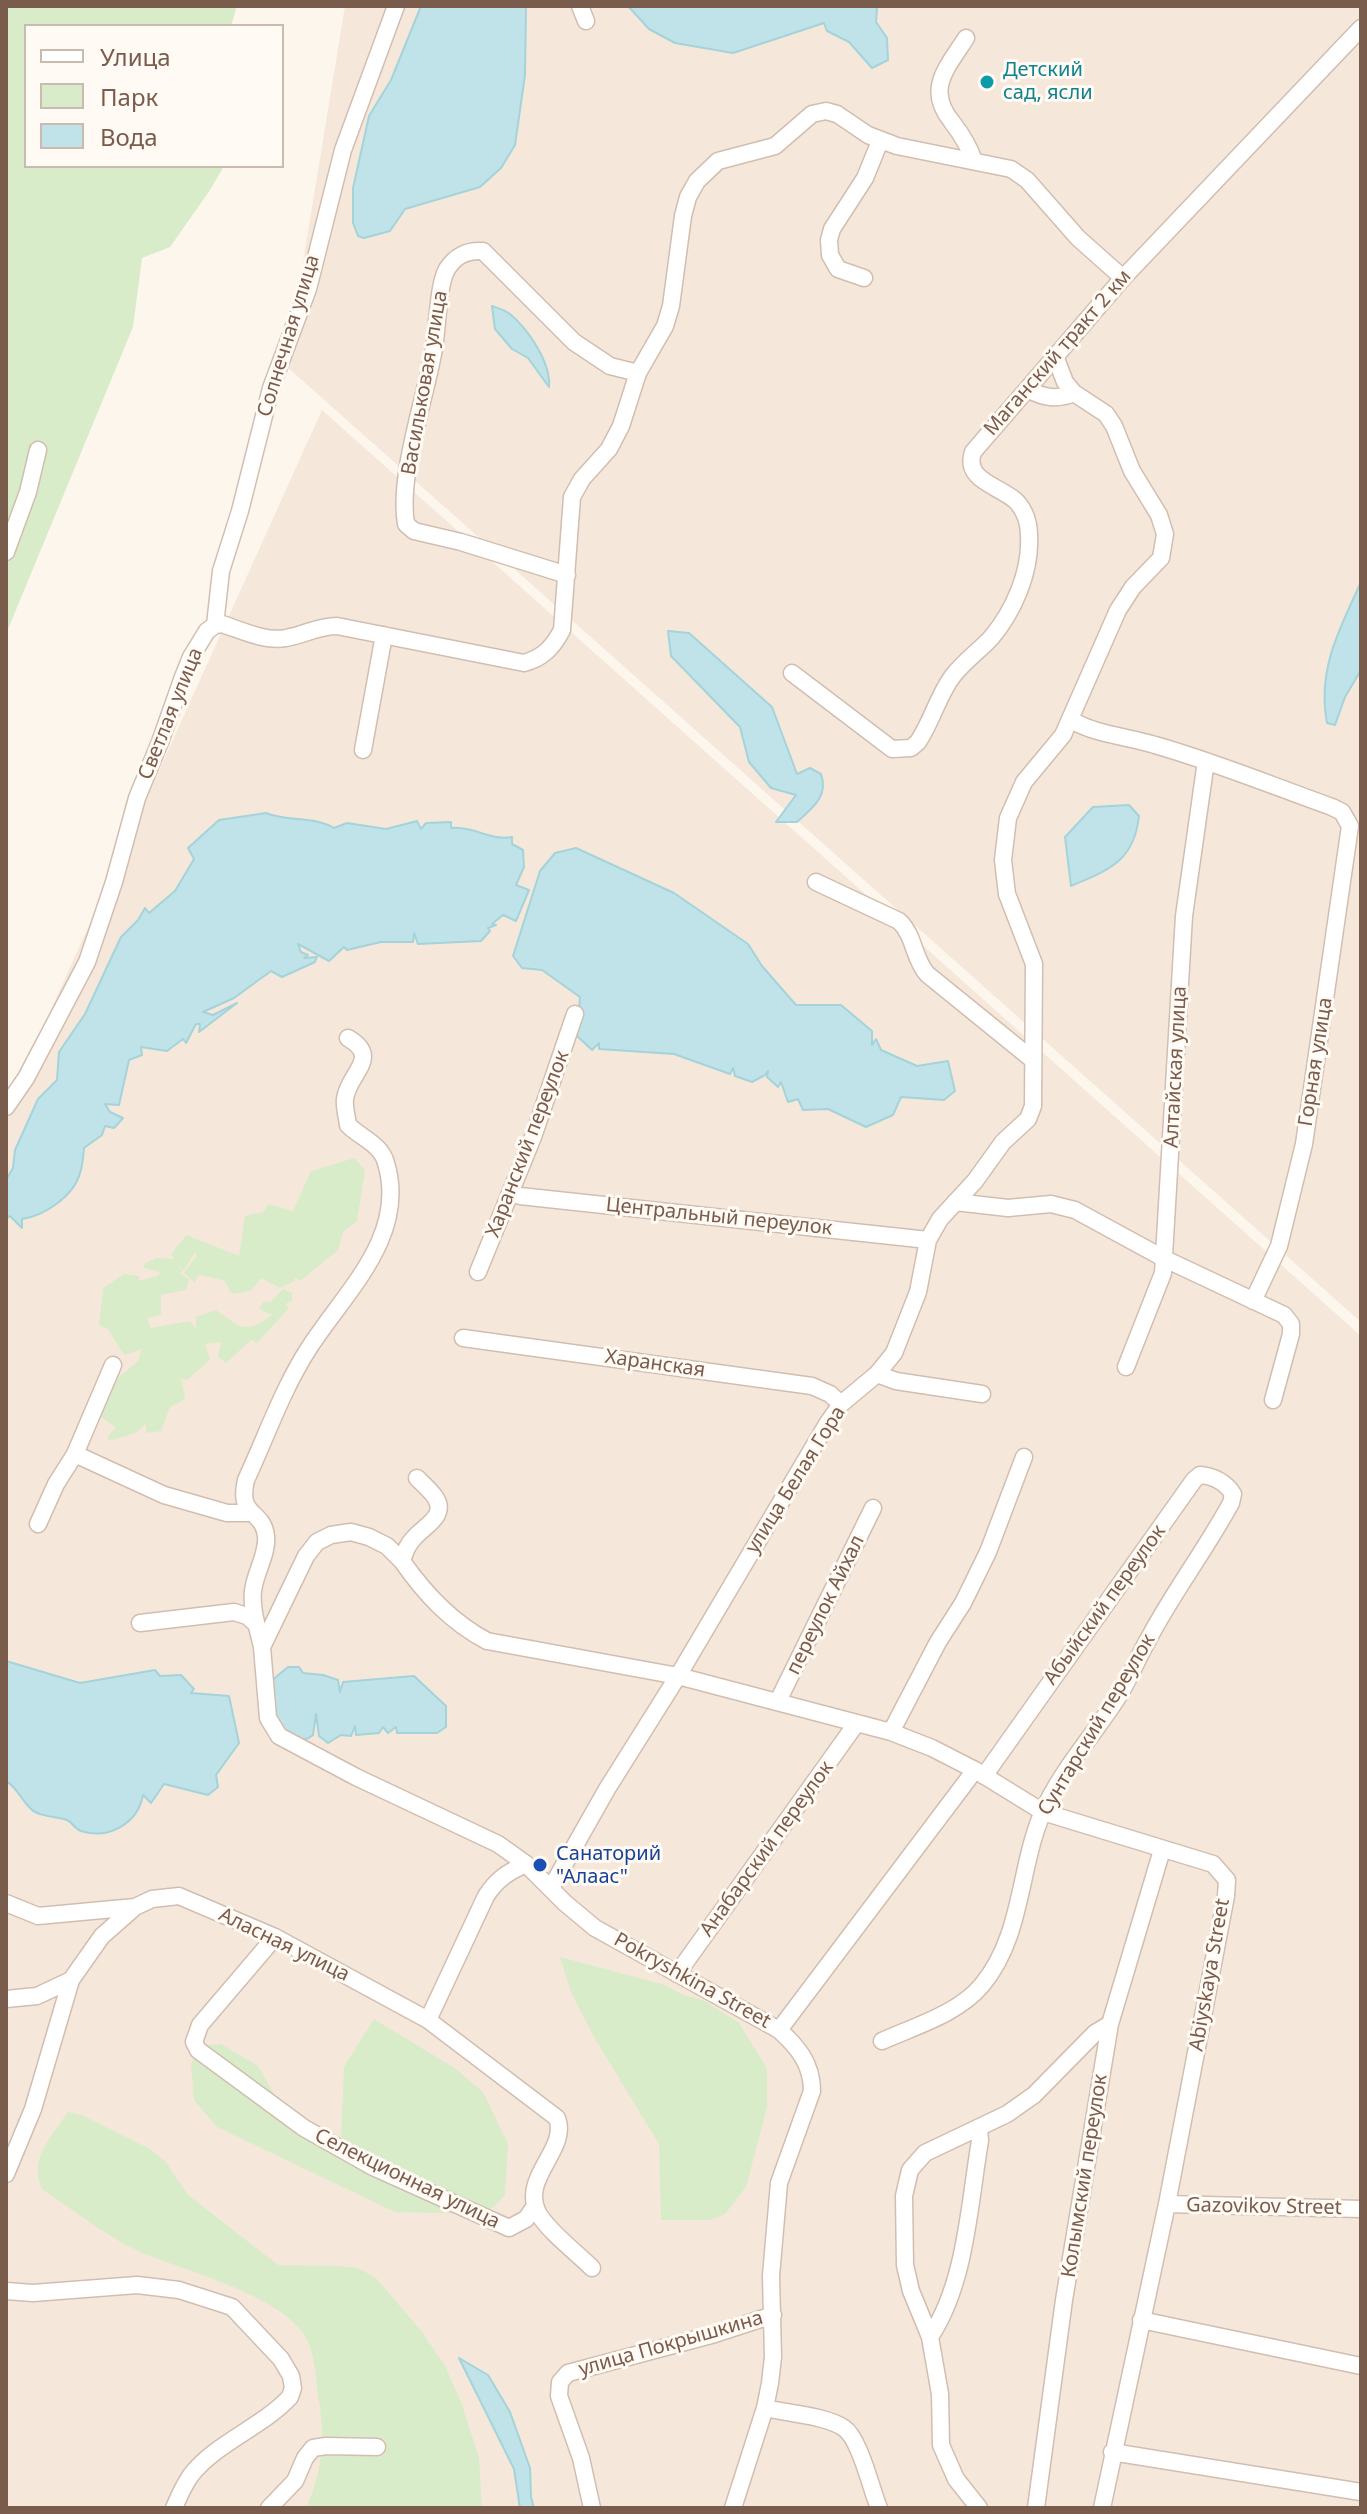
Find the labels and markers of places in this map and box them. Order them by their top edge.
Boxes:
place label: Детский сад, ясли [1003,58,1093,105]
marker: Детский сад, ясли [978,73,996,91]
place label: Санаторий "Алаас" [556,1842,661,1889]
marker: Санаторий "Алаас" [531,1856,549,1874]

